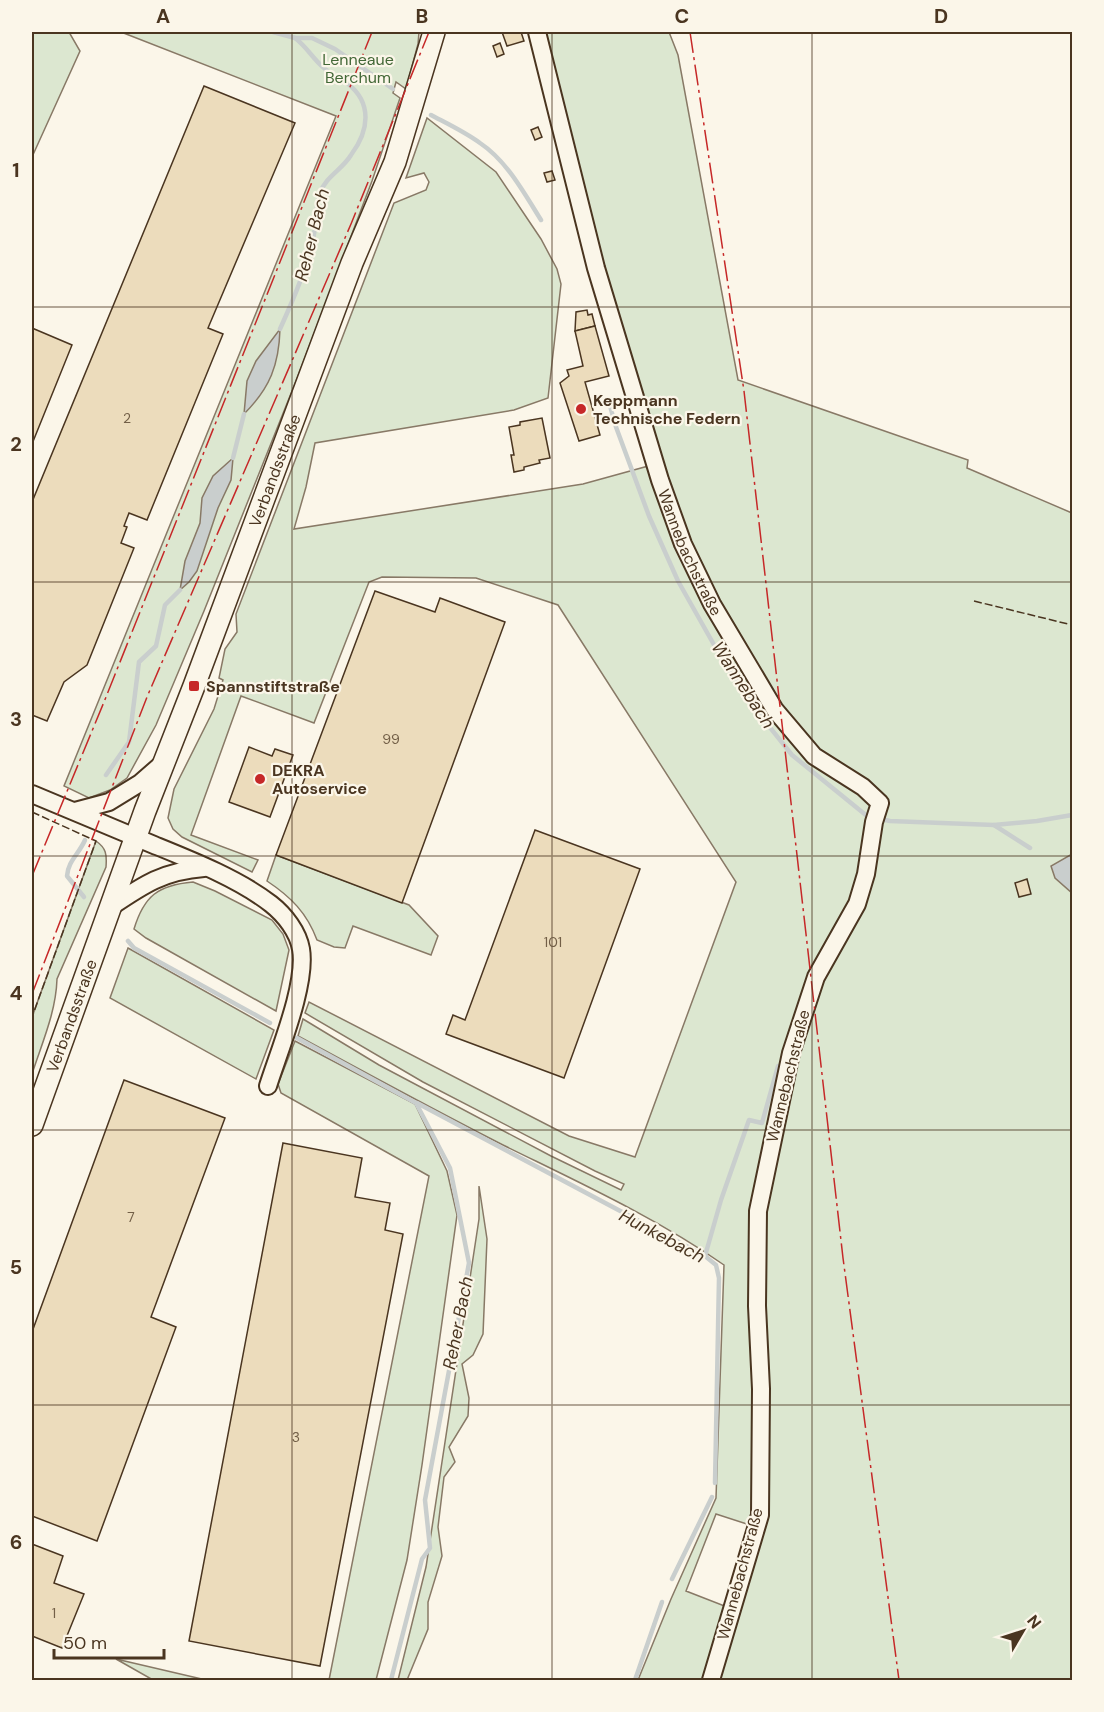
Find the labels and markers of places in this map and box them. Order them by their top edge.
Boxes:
place label: Keppmann Technische Federn [593,390,741,429]
marker: Keppmann Technische Federn [574,402,588,416]
place label: Spannstiftstraße [206,676,340,697]
marker: Spannstiftstraße [187,679,201,693]
place label: DEKRA Autoservice [272,760,367,799]
marker: DEKRA Autoservice [253,772,267,786]

